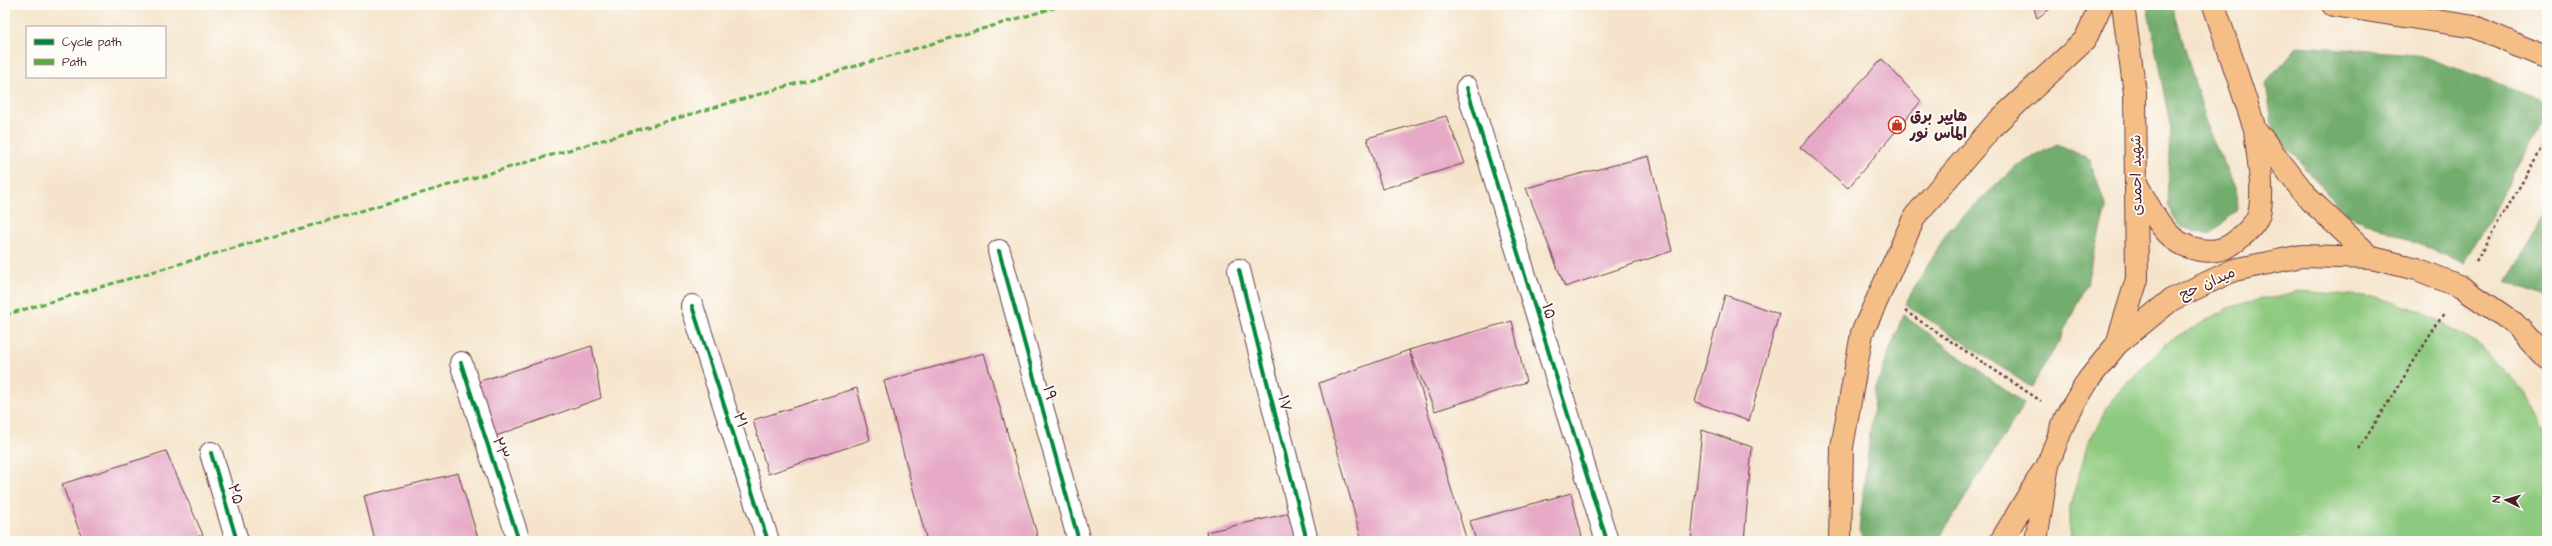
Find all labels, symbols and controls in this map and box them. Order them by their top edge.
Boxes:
legend [26,26,166,78]
text: Cycle path [62,34,121,52]
text: Path [62,54,87,71]
place label: هایپر برق الماس نور [1909,106,1968,144]
shop icon: هایپر برق الماس نور [1887,115,1907,135]
street label: شهید احمدی [2125,134,2148,216]
street label: میدان حج [2176,262,2239,305]
street label: ۱۵ [1536,301,1561,322]
street label: ۱۹ [1037,383,1062,403]
street label: ۱۷ [1272,393,1297,413]
street label: ۲۱ [728,409,753,431]
street label: ۲۳ [487,434,514,462]
north arrow [2486,480,2526,520]
street label: ۲۵ [223,481,248,507]
text: N [2489,495,2504,503]

